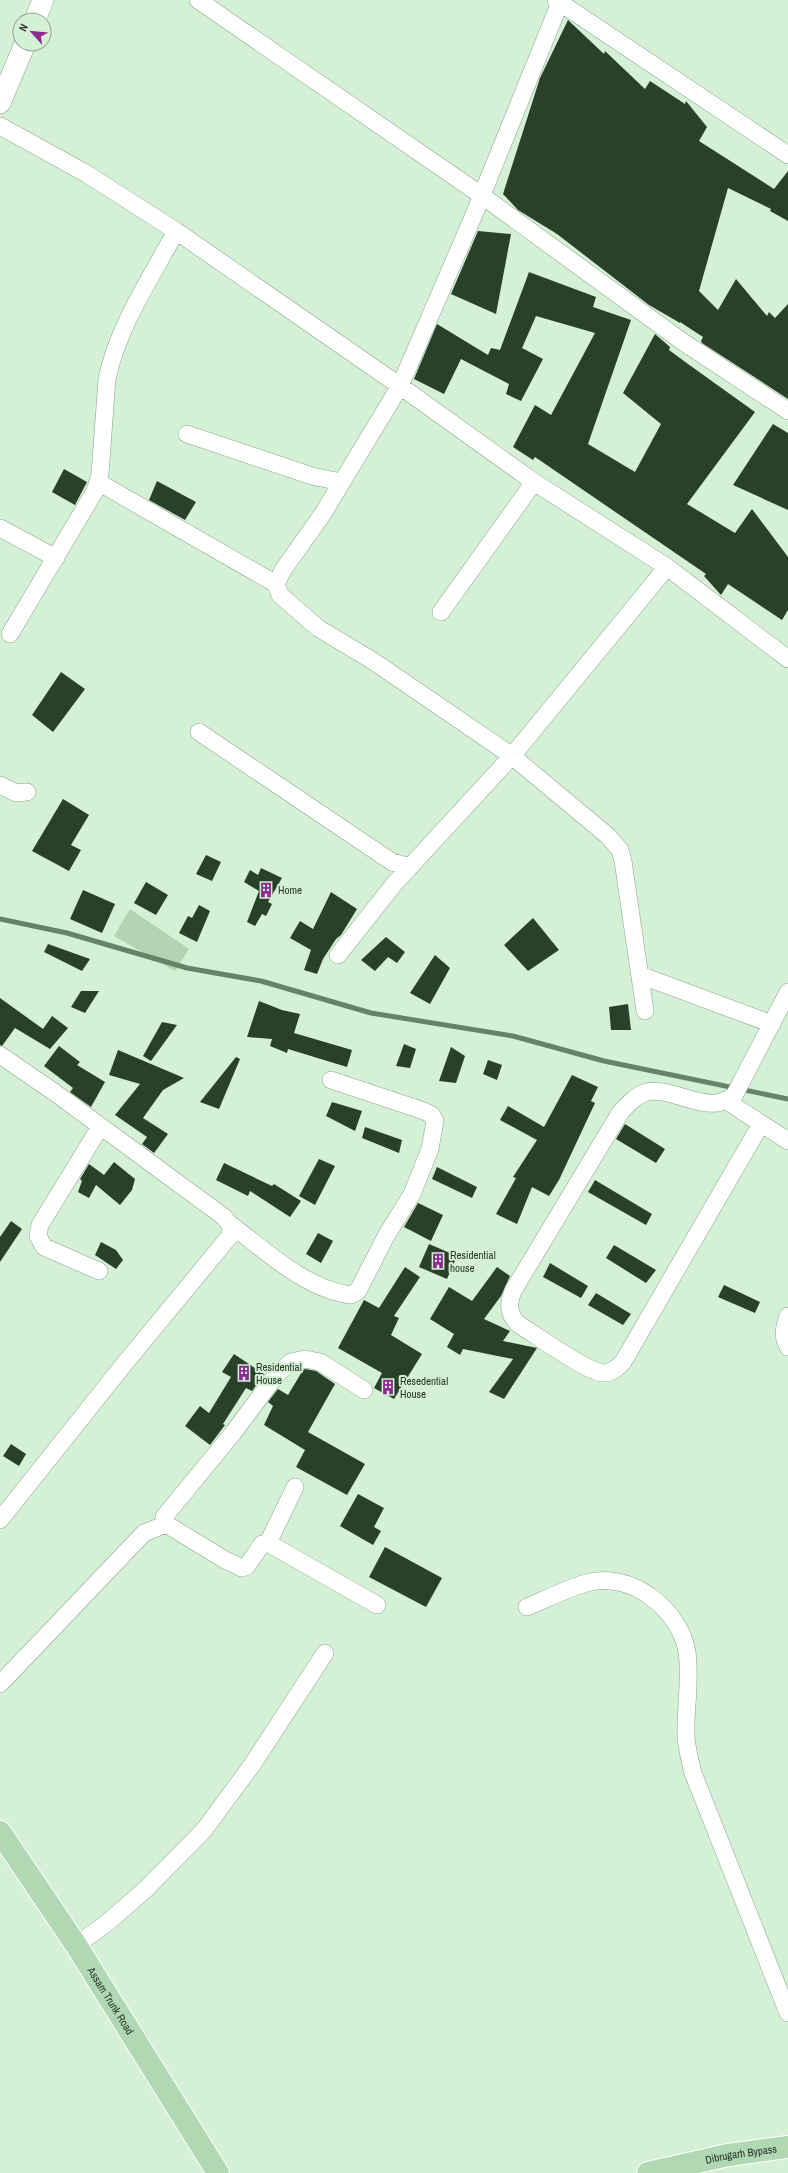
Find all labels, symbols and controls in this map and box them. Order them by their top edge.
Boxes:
north arrow [12,12,52,52]
text: N [15,21,31,34]
building icon: Home [257,881,275,899]
place label: Home [278,883,302,897]
place label: Residential house [450,1248,496,1275]
building icon: Residential house [429,1252,447,1270]
place label: Residential House [256,1360,302,1387]
building icon: Residential House [235,1364,253,1382]
place label: Resedential House [400,1374,448,1401]
building icon: Resedential House [379,1378,397,1396]
street label: Assam Trunk Road [84,1964,137,2037]
street label: Dibrugarh Bypass [704,2141,778,2167]

